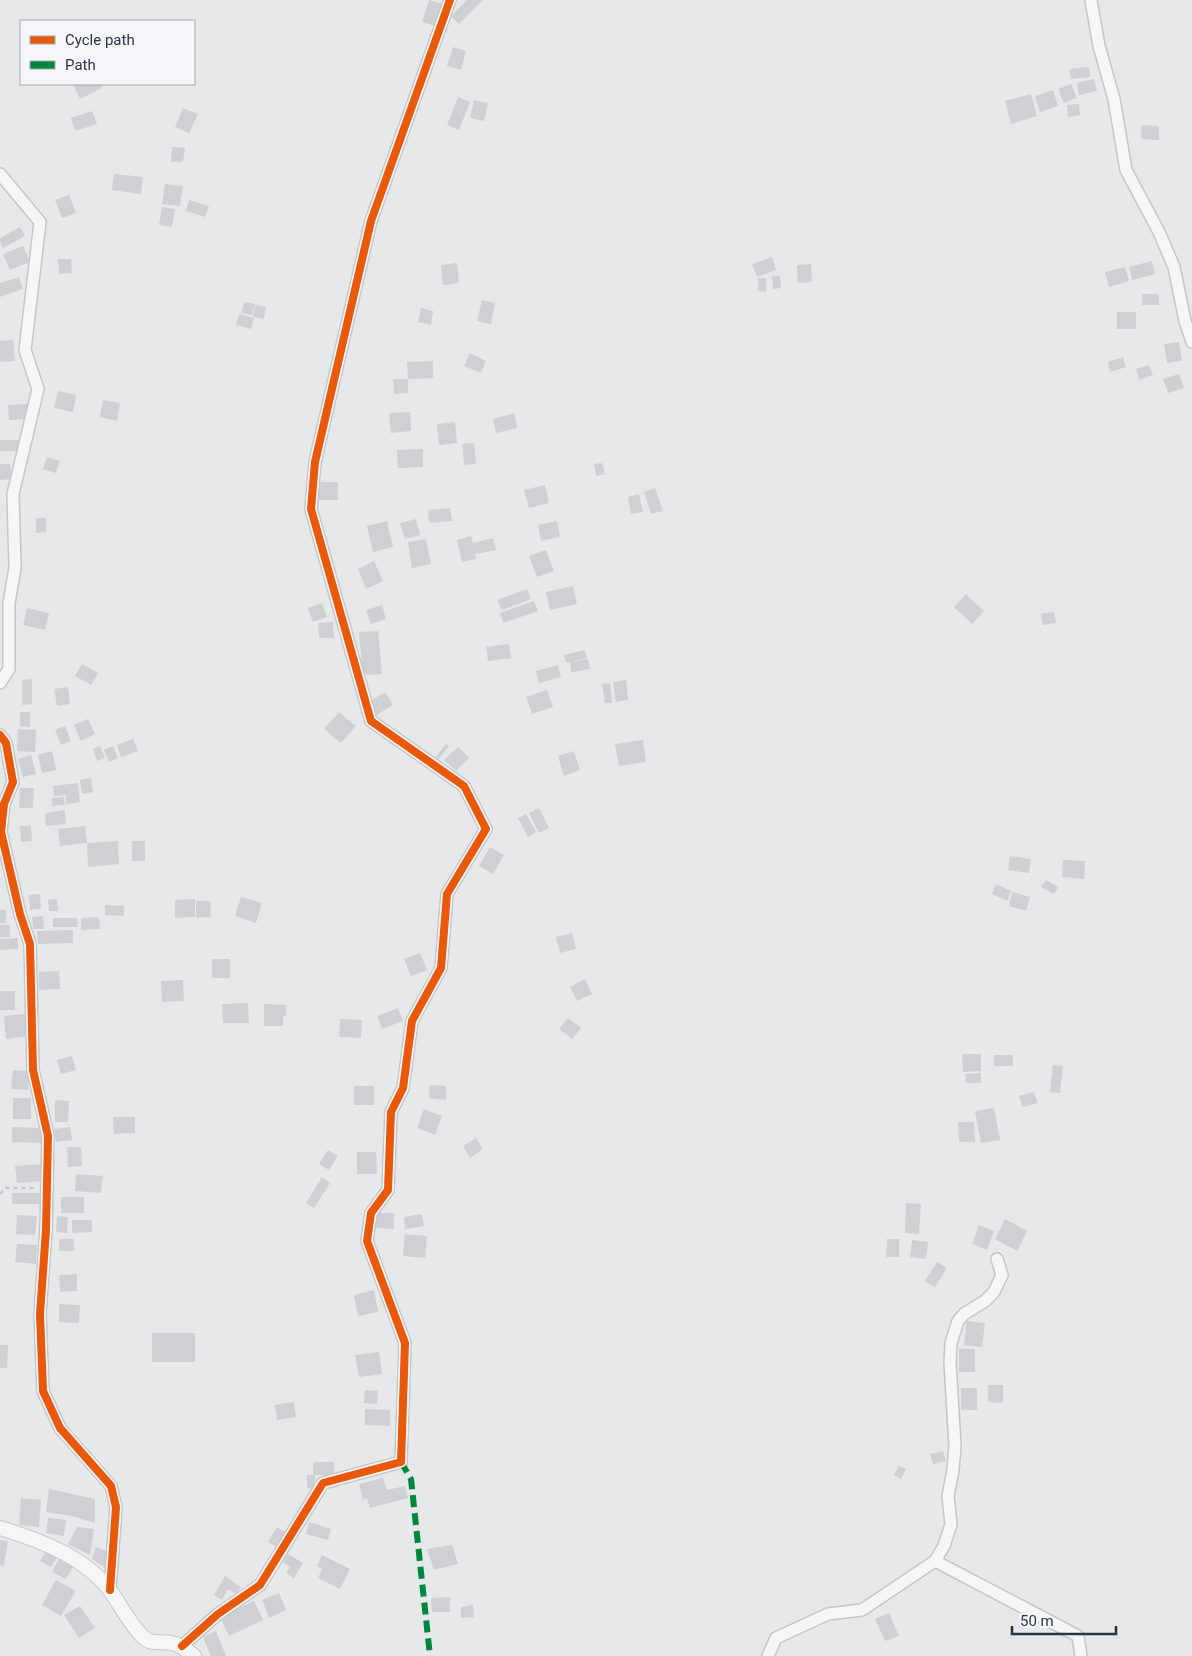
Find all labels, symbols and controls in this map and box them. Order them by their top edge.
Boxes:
legend [20,20,195,85]
text: Cycle path [65,31,135,49]
text: Path [65,56,96,74]
scale bar [1012,1604,1116,1636]
text: 50 m [1020,1612,1054,1630]

